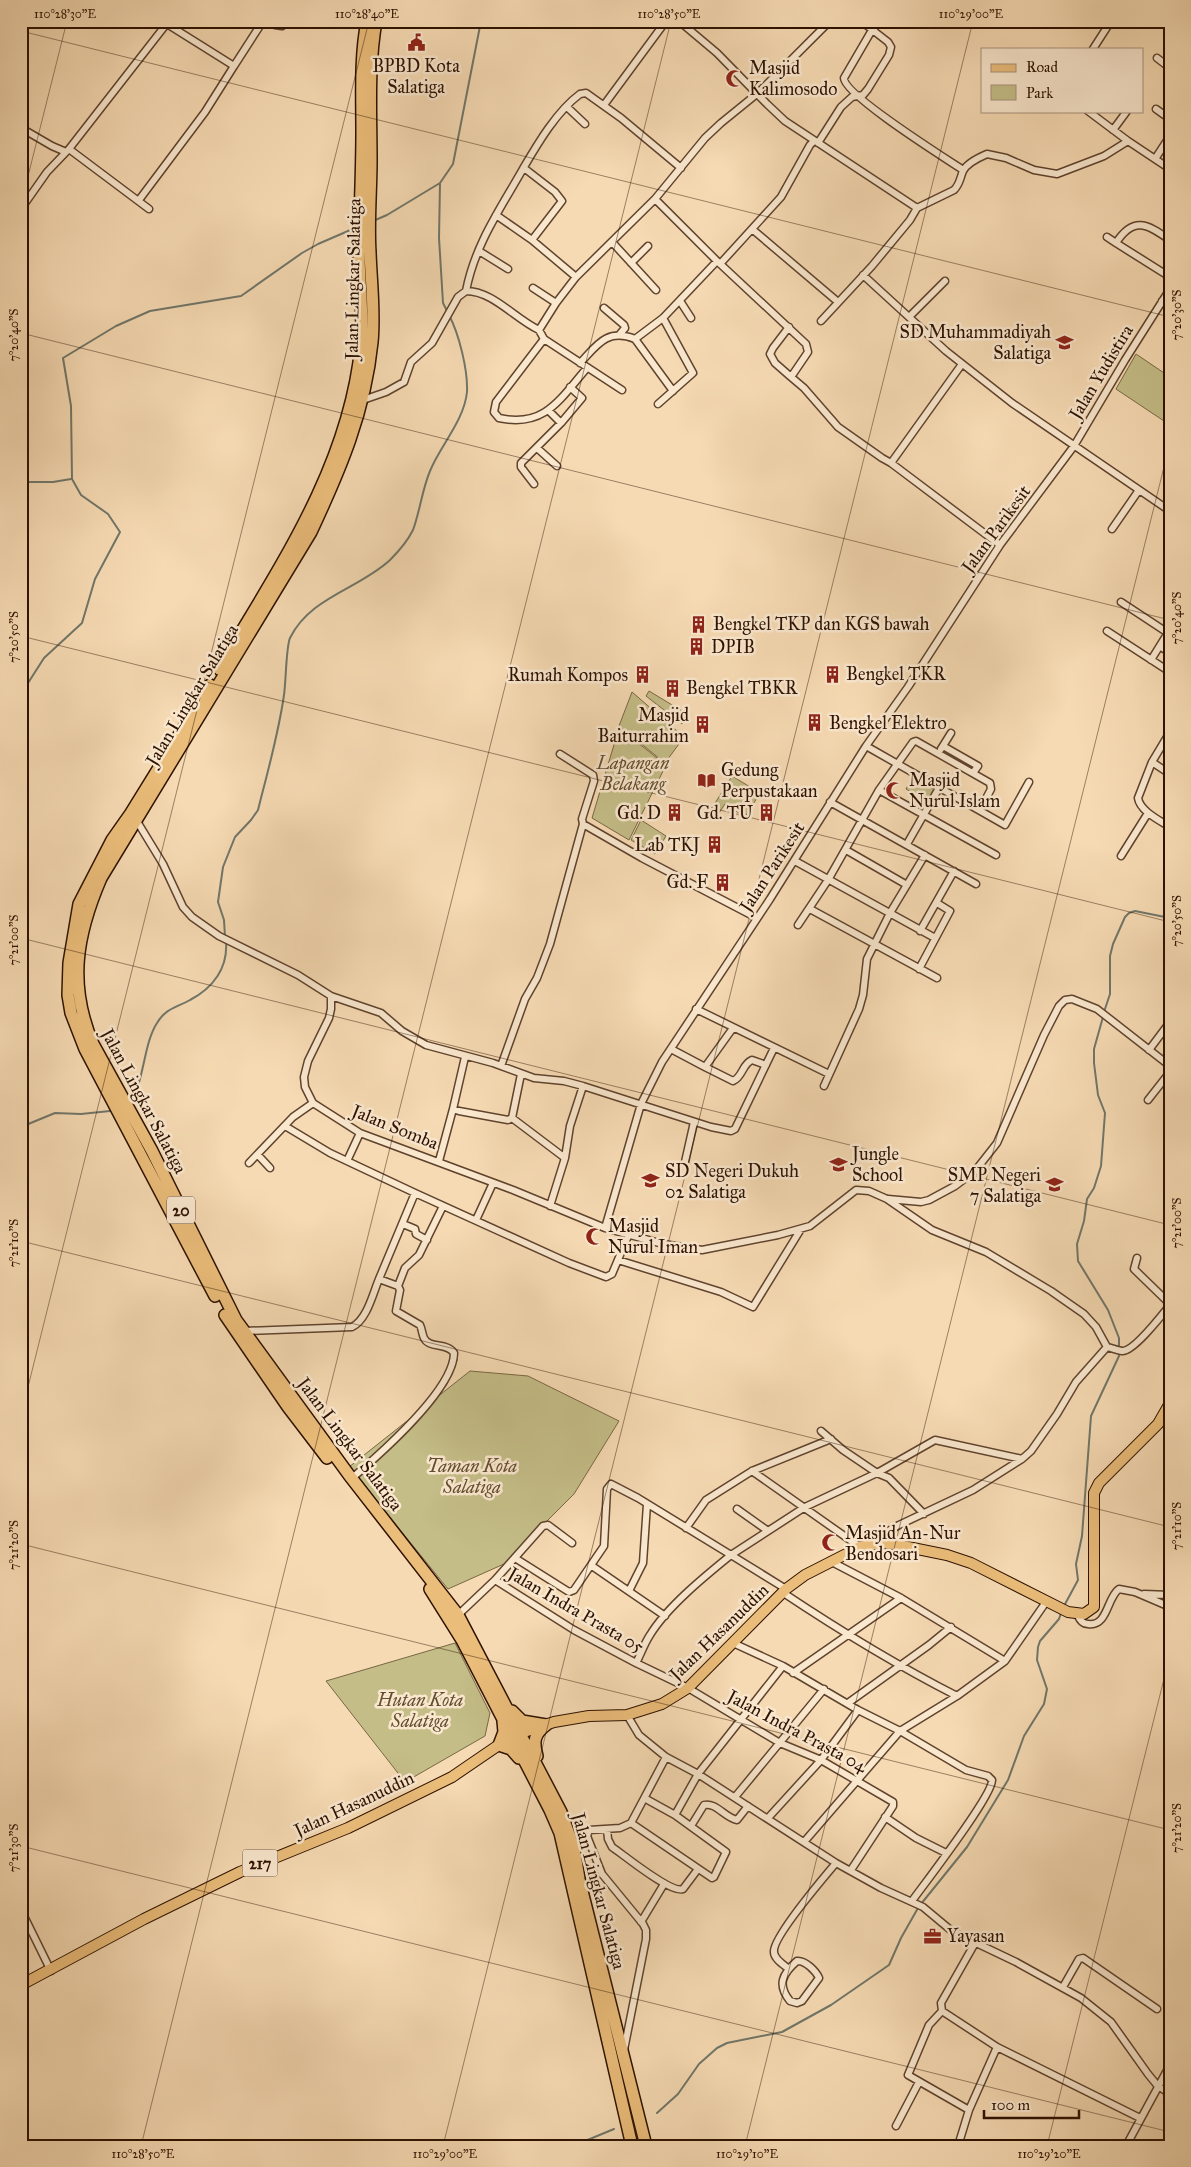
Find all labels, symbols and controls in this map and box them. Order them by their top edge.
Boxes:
text: 110°28'30"E [34,7,96,21]
text: 110°28'40"E [335,7,399,21]
text: 110°28'50"E [638,7,701,21]
text: 110°29'00"E [939,7,1004,21]
public building icon: BPBD Kota Salatiga [406,33,426,53]
legend [981,48,1144,112]
place label: BPBD Kota Salatiga [372,55,460,99]
place label: Masjid Kalimosodo [749,57,837,100]
text: Road [1026,58,1058,76]
mosque icon: Masjid Kalimosodo [725,68,745,88]
text: Park [1026,84,1053,102]
street label: Jalan Lingkar Salatiga [341,198,366,362]
text: 7°20'30"S [1170,289,1184,340]
text: 7°20'40"S [7,309,21,361]
street label: Jalan Yudistira [1063,320,1139,426]
place label: SD Muhammadiyah Salatiga [899,321,1051,365]
school or university icon: SD Muhammadiyah Salatiga [1055,332,1075,352]
street label: Jalan Parikesit [956,480,1036,579]
text: 7°20'40"S [1170,592,1184,644]
text: 7°20'50"S [7,611,21,663]
place label: Bengkel TKP dan KGS bawah [713,613,930,636]
building icon: Bengkel TKP dan KGS bawah [689,614,709,634]
street label: Jalan Lingkar Salatiga [140,620,244,772]
place label: DPIB [711,636,755,658]
building icon: DPIB [687,637,707,657]
place label: Bengkel TKR [846,663,947,686]
place label: Rumah Kompos [508,664,628,686]
building icon: Bengkel TKR [822,664,842,684]
building icon: Rumah Kompos [632,665,652,685]
place label: Bengkel TBKR [686,677,799,700]
building icon: Bengkel TBKR [662,678,682,698]
place label: Masjid Baiturrahim [597,704,689,747]
place label: Bengkel Elektro [829,712,947,735]
building icon: Bengkel Elektro [805,713,825,733]
building icon: Masjid Baiturrahim [693,715,713,735]
park label: Lapangan Belakang [596,752,670,795]
place label: Gedung Perpustakaan [721,759,818,802]
place label: Masjid Nurul Islam [909,769,1000,812]
library icon: Gedung Perpustakaan [697,770,717,790]
mosque icon: Masjid Nurul Islam [885,780,905,800]
place label: Gd. D [617,802,661,824]
place label: Gd. TU [697,802,754,824]
building icon: Gd. D [665,803,685,823]
building icon: Gd. TU [757,803,777,823]
street label: Jalan Parikesit [734,817,811,919]
place label: Lab TKJ [634,834,701,857]
building icon: Lab TKJ [704,835,724,855]
place label: Gd. F [666,871,708,893]
building icon: Gd. F [712,872,732,892]
text: 7°20'50"S [1170,895,1184,947]
text: 7°21'00"S [7,914,21,965]
street label: Jalan Lingkar Salatiga [95,1023,192,1178]
street label: Jalan Somba [346,1099,442,1155]
place label: Jungle School [850,1143,903,1186]
school or university icon: Jungle School [828,1154,848,1174]
place label: SD Negeri Dukuh 02 Salatiga [665,1160,799,1204]
place label: SMP Negeri 7 Salatiga [948,1164,1041,1208]
school or university icon: SD Negeri Dukuh 02 Salatiga [641,1171,661,1191]
school or university icon: SMP Negeri 7 Salatiga [1045,1175,1065,1195]
road number: 20 [167,1196,195,1224]
text: 7°21'00"S [1170,1197,1184,1248]
place label: Masjid Nurul Iman [608,1215,698,1258]
text: 7°21'10"S [7,1219,21,1267]
mosque icon: Masjid Nurul Iman [584,1226,604,1246]
street label: Jalan Lingkar Salatiga [291,1371,408,1516]
park label: Taman Kota Salatiga [427,1455,517,1498]
text: 7°21'10"S [1170,1502,1184,1550]
text: 7°21'20"S [7,1520,21,1570]
place label: Masjid An-Nur Bendosari [845,1522,961,1565]
mosque icon: Masjid An-Nur Bendosari [821,1533,841,1553]
street label: Jalan Indra Prasta 05 [502,1561,648,1659]
street label: Jalan Hasanuddin [663,1579,774,1687]
street label: Jalan Indra Prasta 04 [721,1684,871,1778]
park label: Hutan Kota Salatiga [376,1689,463,1732]
street label: Jalan Hasanuddin [289,1766,418,1843]
text: 7°21'20"S [1170,1803,1184,1853]
street label: Jalan Lingkar Salatiga [566,1808,631,1972]
text: 7°21'30"S [7,1824,21,1872]
road number: 217 [242,1850,278,1876]
place label: Yayasan [947,1925,1005,1947]
office icon: Yayasan [923,1926,943,1946]
scale bar [984,2087,1078,2119]
text: 100 m [991,2096,1031,2114]
text: 110°28'50"E [112,2147,175,2161]
text: 110°29'00"E [413,2147,478,2161]
text: 110°29'10"E [716,2147,778,2161]
text: 110°29'20"E [1017,2147,1081,2161]

